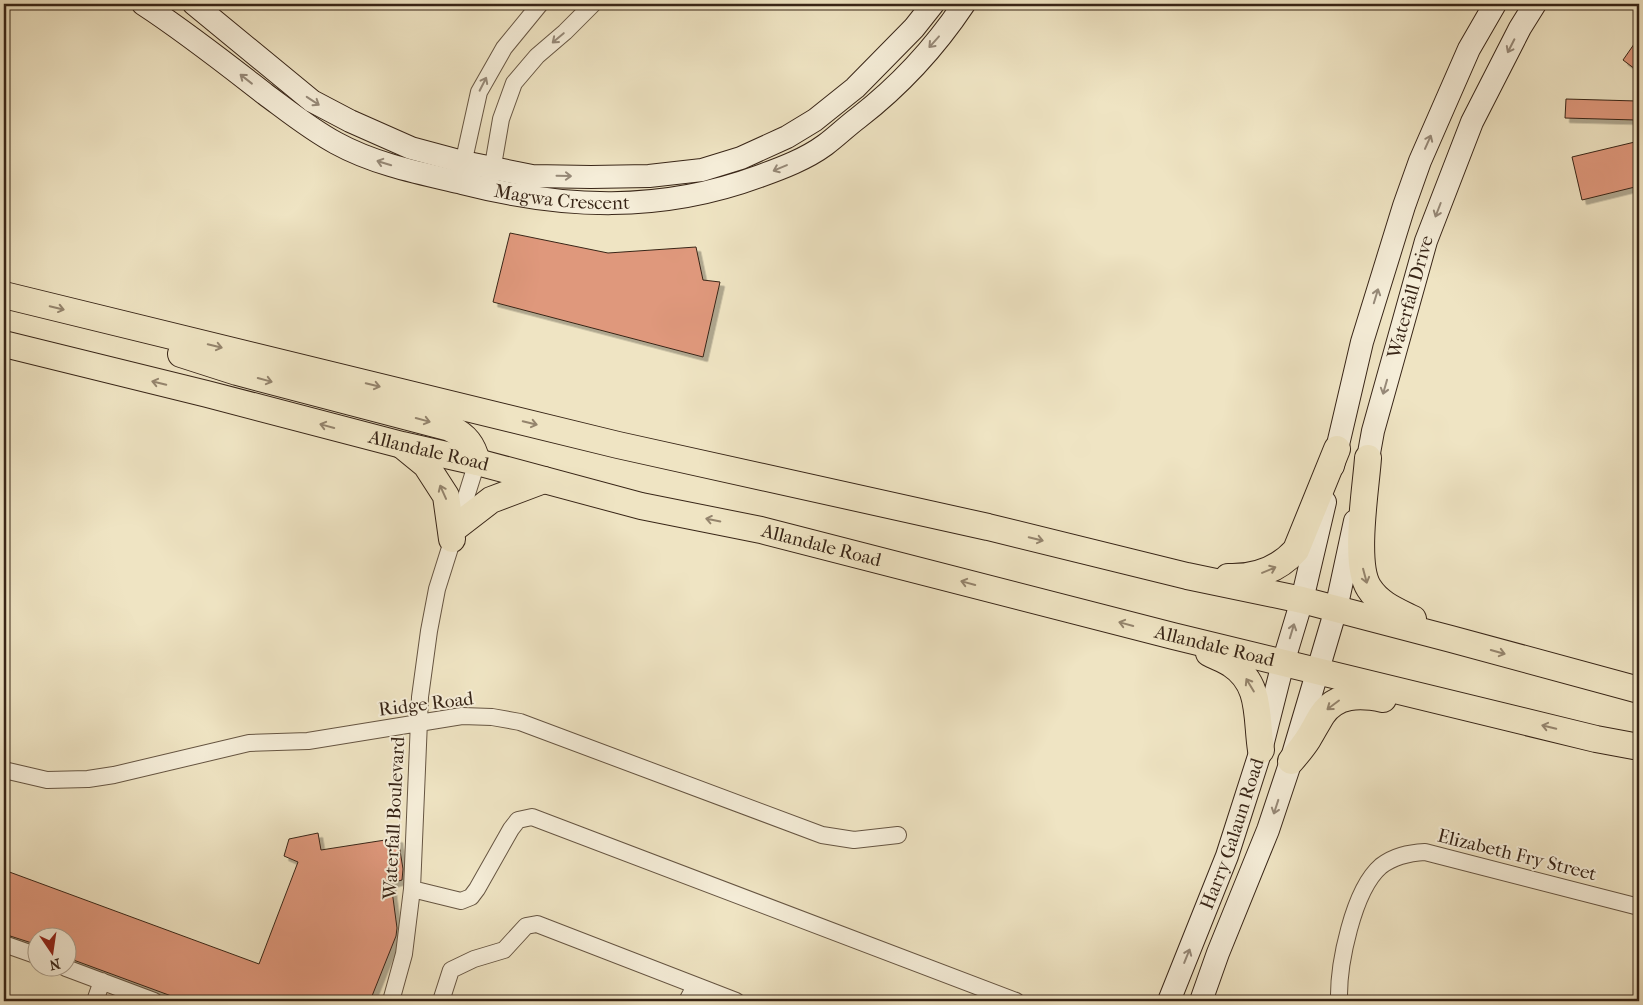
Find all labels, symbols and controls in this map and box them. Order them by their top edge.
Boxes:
one-way arrow [552,32,565,43]
one-way arrow [928,36,940,49]
one-way arrow [1506,38,1515,53]
one-way arrow [240,74,253,85]
one-way arrow [479,77,488,92]
one-way arrow [306,96,320,106]
one-way arrow [1424,135,1434,150]
one-way arrow [377,157,393,167]
one-way arrow [773,163,788,173]
one-way arrow [555,171,571,181]
street label: Magwa Crescent [492,180,630,214]
one-way arrow [1433,202,1442,218]
street label: Waterfall Drive [1383,232,1438,362]
one-way arrow [1372,288,1381,304]
one-way arrow [48,304,64,313]
one-way arrow [206,342,222,351]
one-way arrow [257,375,273,385]
one-way arrow [152,378,168,387]
one-way arrow [1380,379,1389,395]
one-way arrow [364,381,380,390]
one-way arrow [414,416,430,426]
one-way arrow [522,419,538,429]
one-way arrow [319,420,335,430]
street label: Allandale Road [365,426,492,476]
one-way arrow [437,484,447,499]
one-way arrow [705,515,721,525]
street label: Allandale Road [758,519,884,572]
one-way arrow [1027,535,1043,544]
one-way arrow [1261,564,1276,574]
one-way arrow [1360,567,1370,583]
one-way arrow [961,578,977,588]
one-way arrow [1118,619,1134,628]
street label: Allandale Road [1151,620,1277,671]
one-way arrow [1288,624,1298,640]
one-way arrow [1490,647,1506,657]
one-way arrow [1244,679,1254,693]
street label: Ridge Road [377,687,475,721]
one-way arrow [1326,700,1339,711]
one-way arrow [1542,722,1558,731]
street label: Waterfall Boulevard [379,735,409,901]
street label: Harry Galaun Road [1196,755,1269,913]
one-way arrow [1270,799,1280,815]
street label: Elizabeth Fry Street [1435,825,1599,885]
north arrow [28,928,78,978]
one-way arrow [1183,949,1192,964]
text: N [47,955,62,974]

